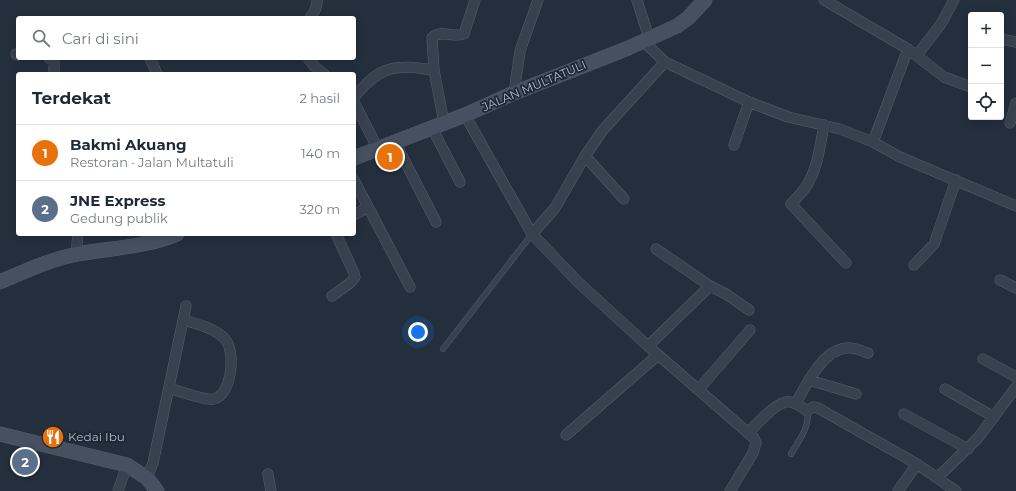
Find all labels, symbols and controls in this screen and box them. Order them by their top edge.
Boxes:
map controls [968,12,1004,120]
button: + [968,12,1004,48]
search box [16,16,356,60]
icon: search [30,27,52,49]
text: Cari di sini [62,29,139,48]
button: − [968,48,1004,84]
street label: JALAN MULTATULI [479,57,588,115]
button: locate [968,84,1004,120]
text: Terdekat [32,88,111,108]
text: 2 hasil [299,90,340,106]
text: Bakmi Akuang [70,135,187,154]
pin: 1 [377,142,403,172]
text: 1 [42,145,48,161]
text: 140 m [301,145,340,161]
text: Restoran · Jalan Multatuli [70,154,234,170]
text: JNE Express [70,191,166,210]
text: 2 [41,201,49,217]
text: 320 m [300,201,340,217]
text: Gedung publik [70,210,168,226]
your location [408,322,428,342]
restaurant icon: Kedai Ibu [40,424,66,450]
place label: Kedai Ibu [68,429,125,444]
pin: 2 [12,447,38,477]

